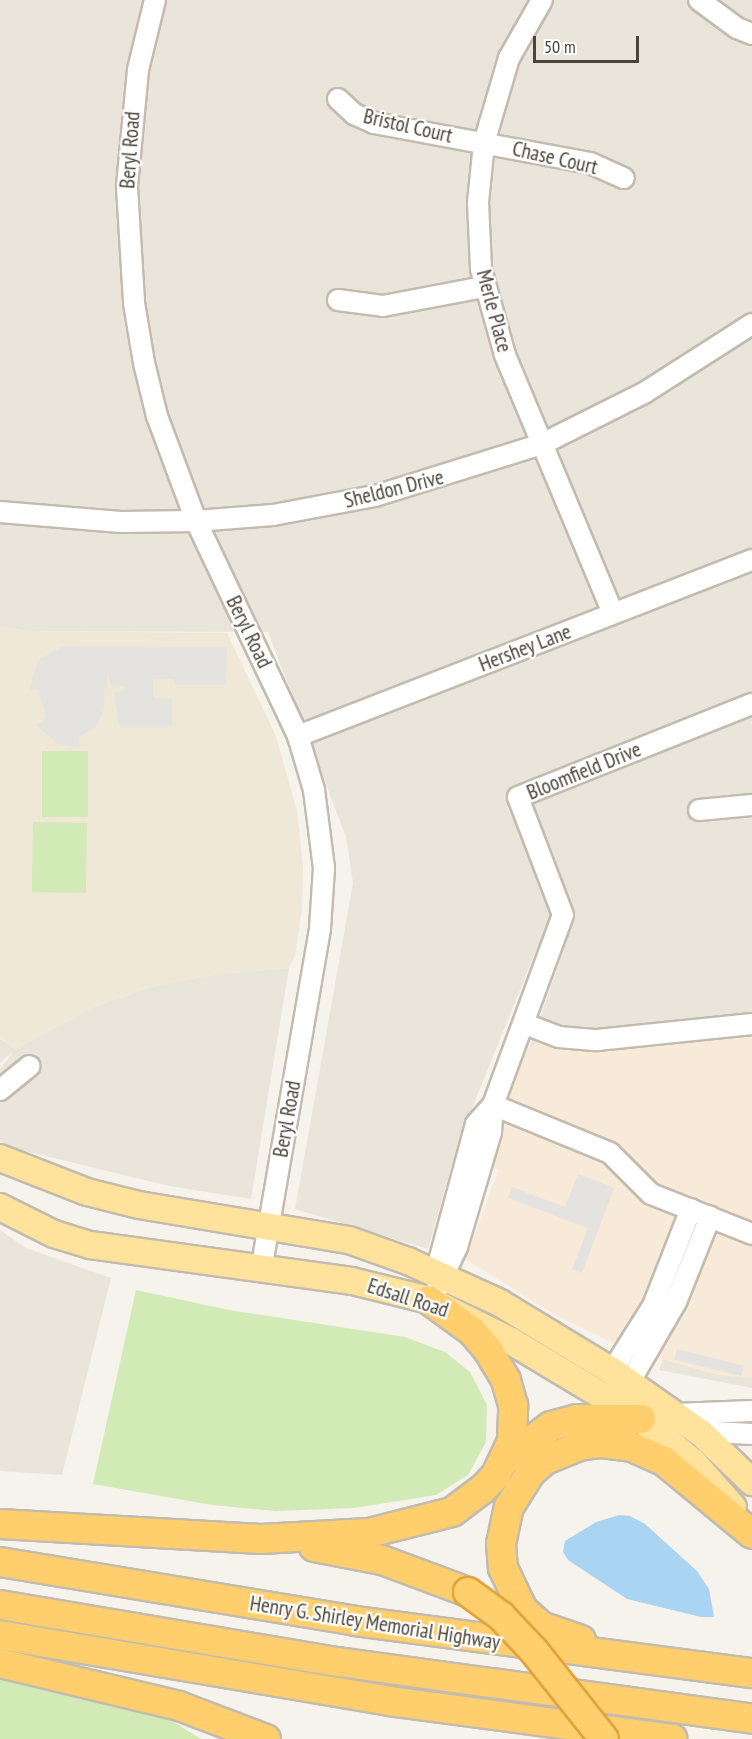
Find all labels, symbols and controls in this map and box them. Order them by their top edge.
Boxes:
scale bar [536,24,642,62]
text: 50 m [544,35,576,58]
street label: Bristol Court [361,104,455,148]
street label: Beryl Road [115,111,145,189]
street label: Chase Court [510,136,600,180]
street label: Merle Place [471,267,517,355]
street label: Sheldon Drive [342,464,446,514]
street label: Beryl Road [221,592,277,672]
street label: Hershey Lane [475,619,575,677]
street label: Bloomfield Drive [523,737,645,805]
street label: Beryl Road [268,1079,306,1159]
street label: Edsall Road [364,1273,452,1323]
street label: Henry G. Shirley Memorial Highway [247,1591,503,1655]

